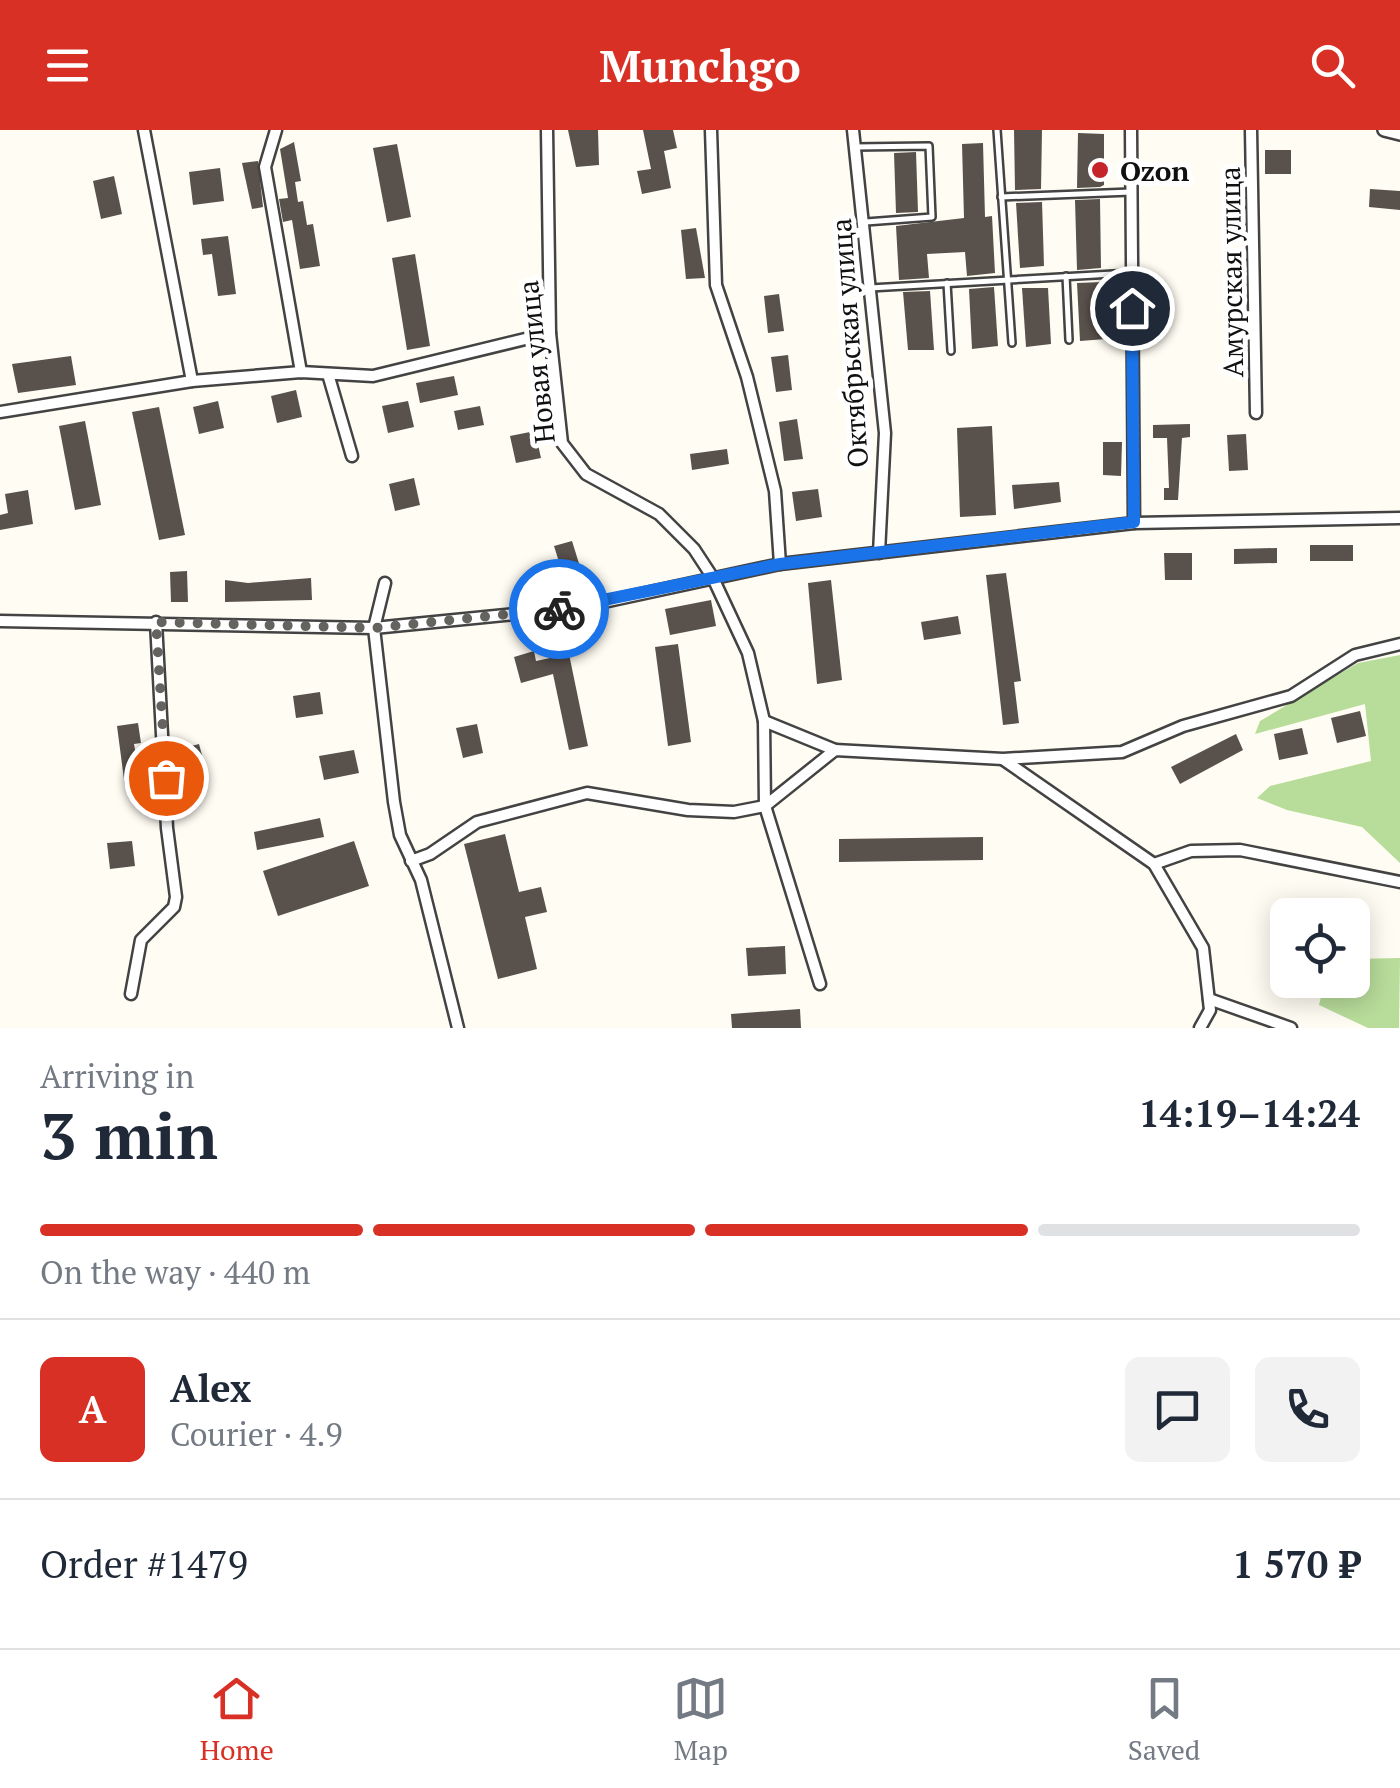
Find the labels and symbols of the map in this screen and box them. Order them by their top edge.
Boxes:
place label: Ozon [1120,152,1189,189]
marker: Ozon [1089,159,1111,181]
street label: Амурская улица [1211,166,1251,378]
street label: Октябрьская улица [822,217,876,469]
pin [1090,266,1175,351]
street label: Новая улица [509,279,563,445]
courier [509,559,609,659]
pin [124,736,209,821]

